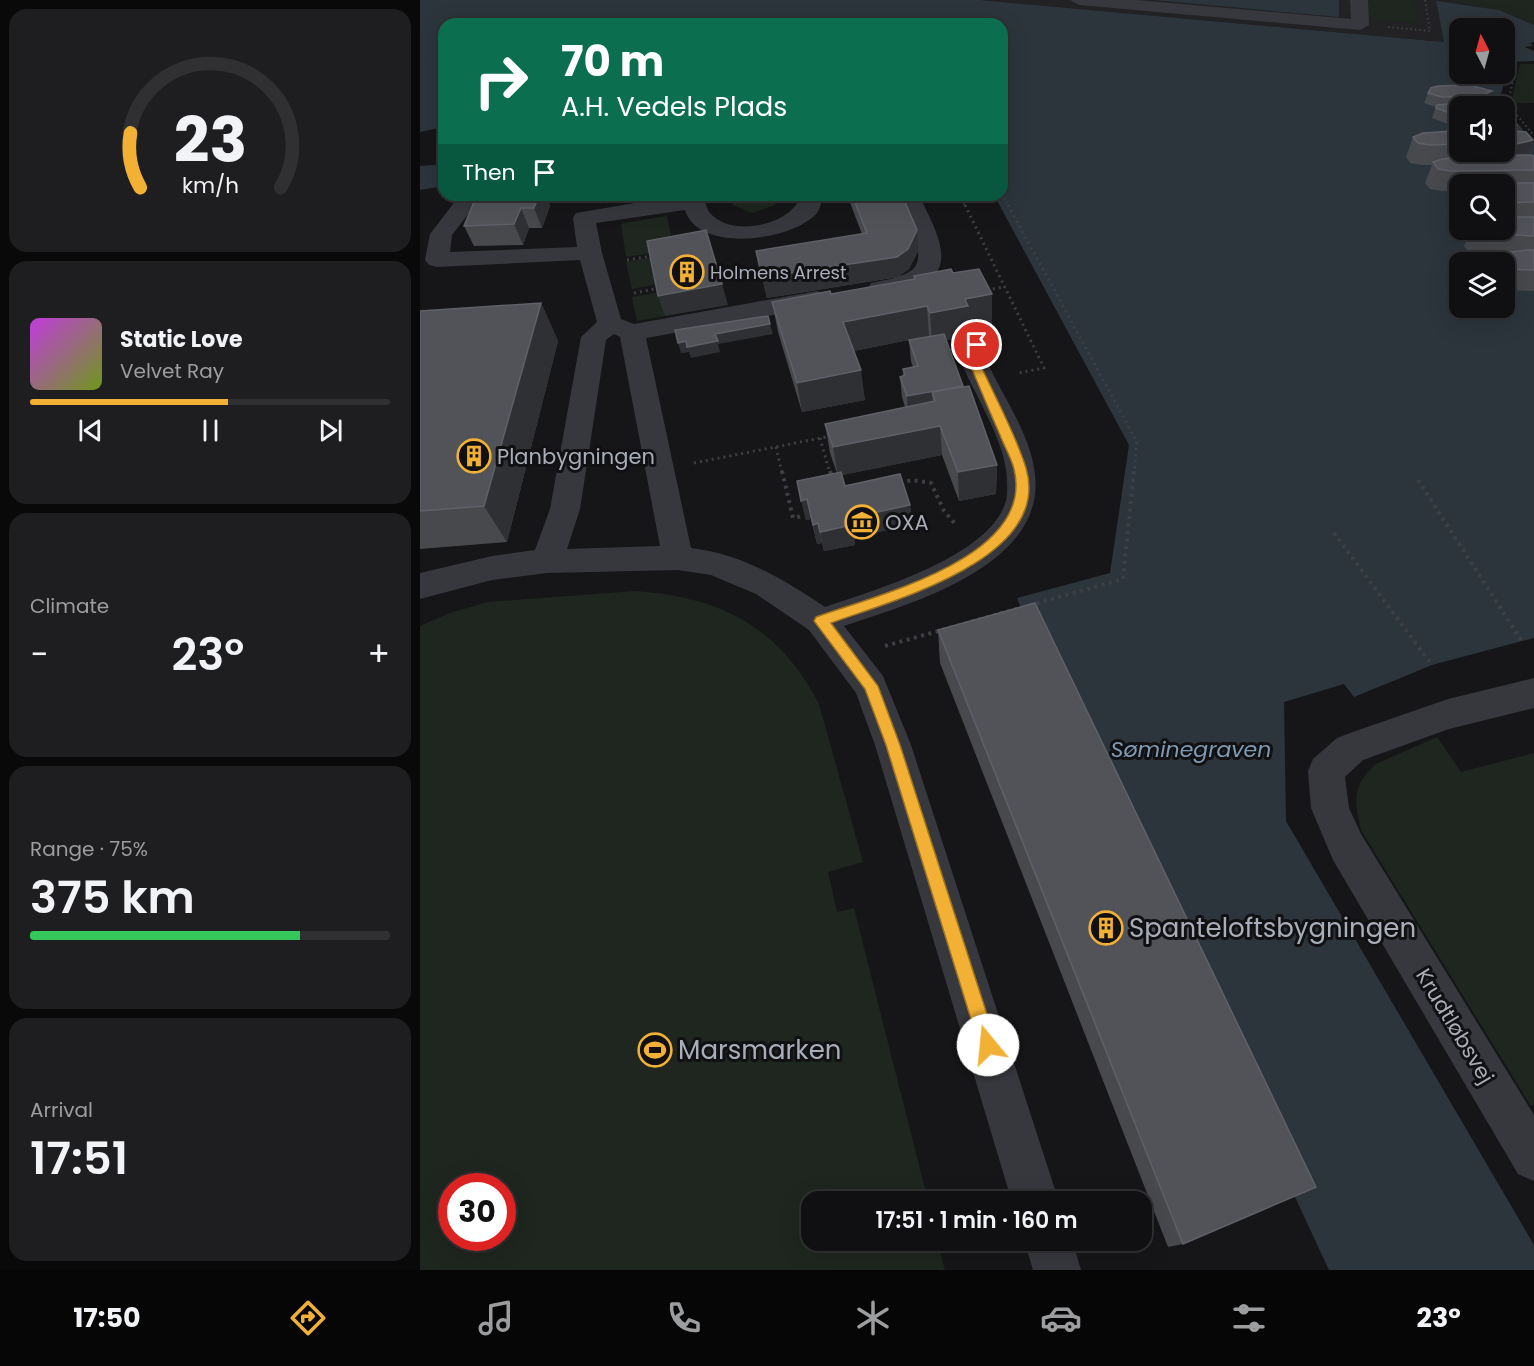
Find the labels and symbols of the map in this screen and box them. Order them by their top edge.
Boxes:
north arrow [1449,18,1515,84]
building icon: Holmens Arrest [669,254,705,290]
place label: Holmens Arrest [710,260,847,285]
pin [951,319,1002,370]
building icon: Planbygningen [456,438,492,474]
place label: Planbygningen [497,442,655,471]
museum icon: OXA [844,504,880,540]
place label: OXA [885,508,929,537]
water label: Søminegraven [1111,734,1271,765]
building icon: Spanteloftsbygningen [1088,910,1124,946]
place label: Spanteloftsbygningen [1129,910,1416,946]
street label: Krudtløbsvej [1409,963,1501,1089]
position arrow [956,1013,1020,1077]
sports icon: Marsmarken [637,1032,673,1068]
place label: Marsmarken [678,1032,841,1068]
speed limit sign: 30 [438,1173,516,1251]

